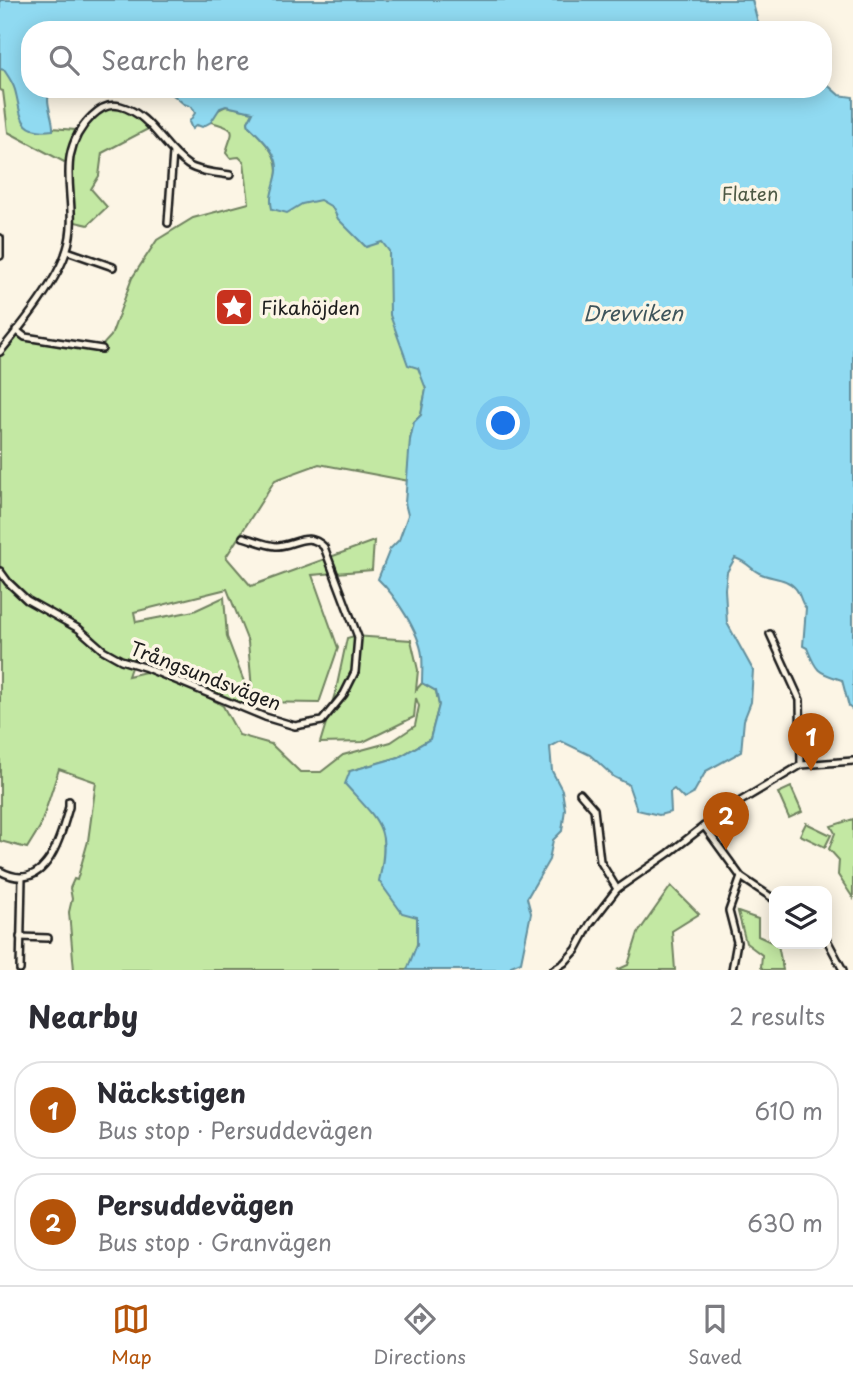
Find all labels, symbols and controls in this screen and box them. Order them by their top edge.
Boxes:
search box [21,21,832,98]
text: Search here [101,40,250,79]
icon: search [45,41,83,79]
park label: Flaten [722,179,778,207]
place icon: Fikahöjden [213,286,255,328]
place label: Fikahöjden [261,293,360,321]
water label: Drevviken [583,296,684,328]
your location [486,406,520,440]
street label: Trångsundsvägen [126,633,286,717]
pin: 1 [788,713,834,771]
pin: 2 [703,792,749,850]
map controls [769,886,832,949]
button: layers [769,886,832,949]
text: Nearby [28,993,138,1038]
text: 2 results [729,998,825,1033]
text: Näckstigen [97,1073,246,1112]
text: 1 [48,1093,59,1128]
text: 610 m [755,1093,823,1128]
text: Bus stop · Persuddevägen [97,1112,373,1147]
text: Persuddevägen [97,1185,294,1224]
text: 2 [45,1205,61,1240]
text: 630 m [747,1205,823,1240]
text: Bus stop · Granvägen [97,1224,332,1259]
tab: Map [111,1300,152,1370]
tab: Directions [374,1300,466,1370]
tab: Saved [688,1300,742,1370]

